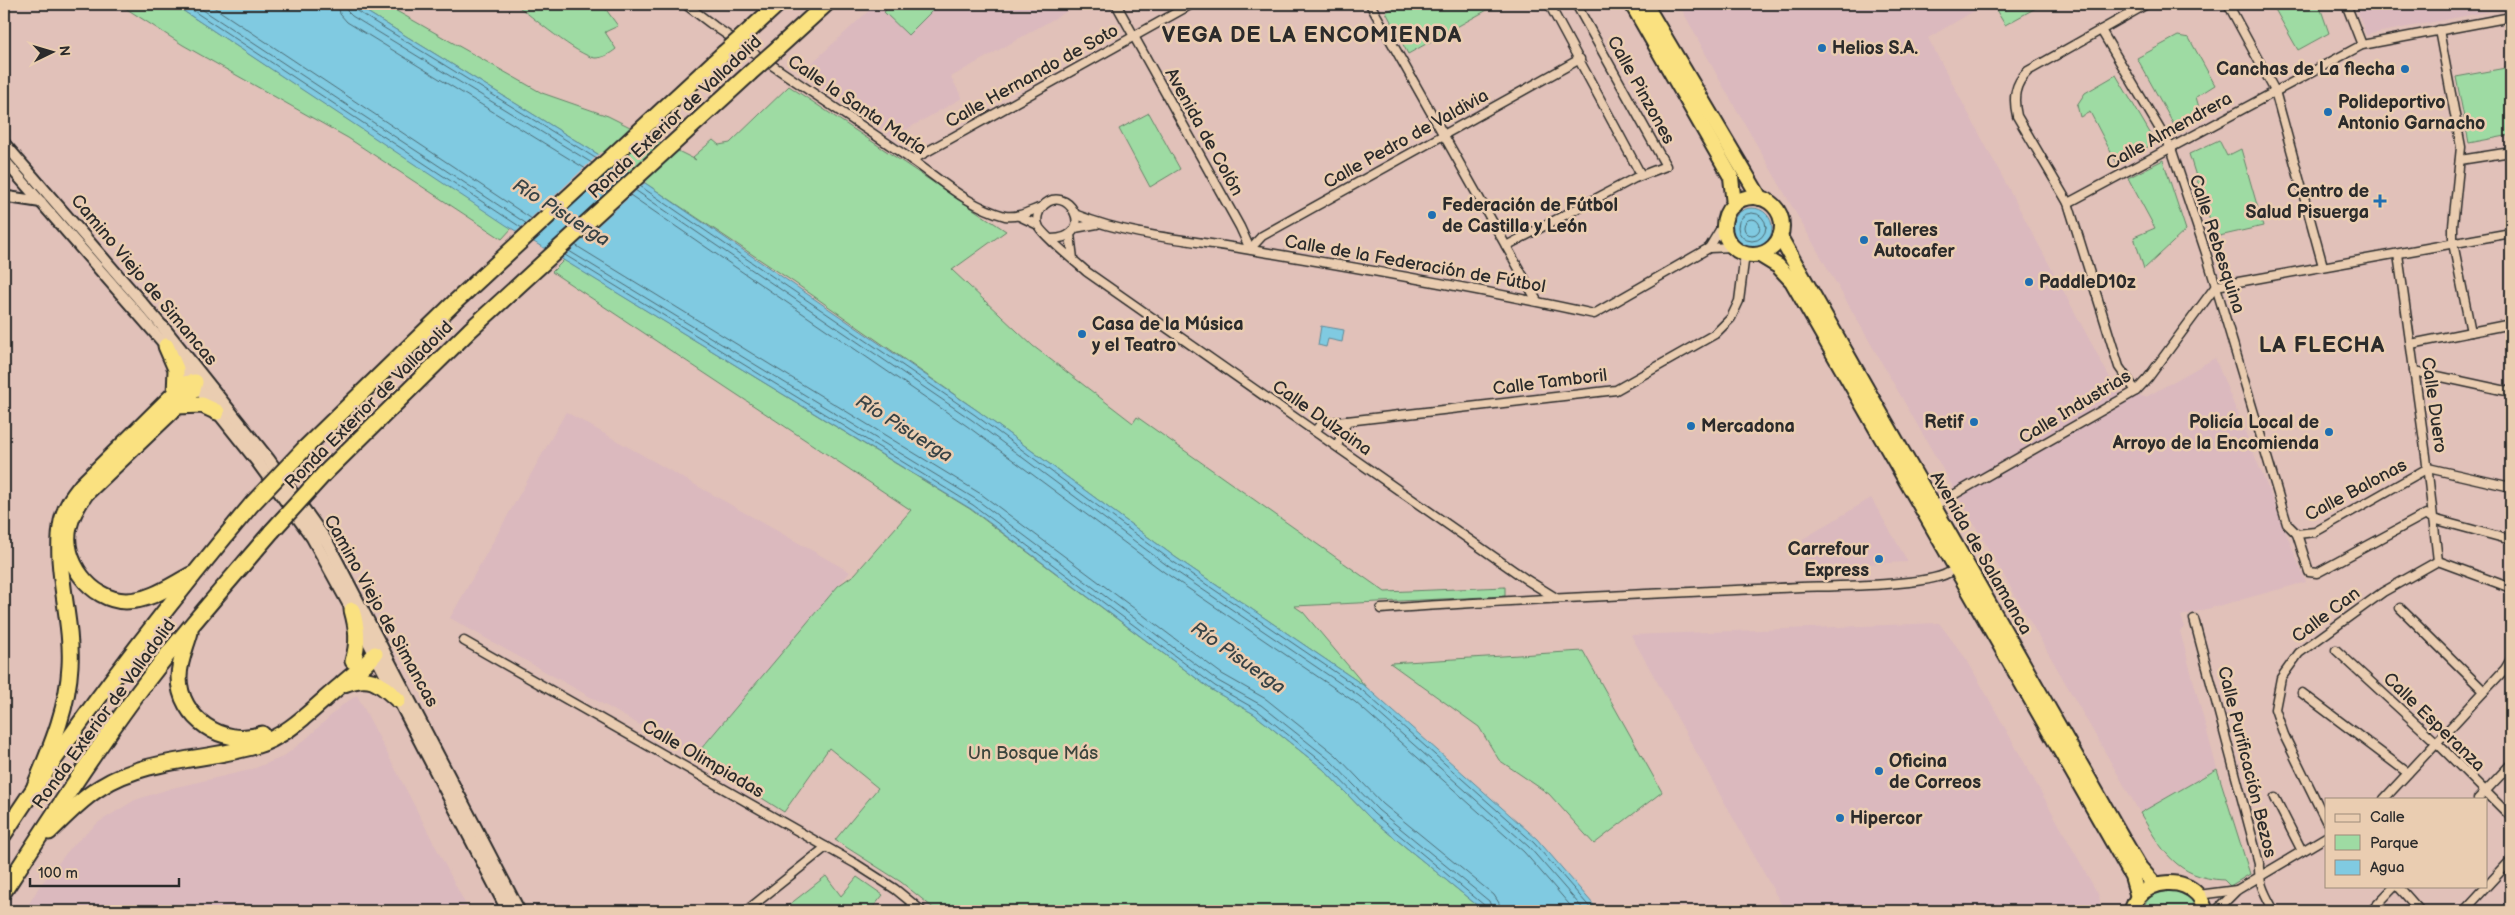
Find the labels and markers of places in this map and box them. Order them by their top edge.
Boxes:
place label: Helios S.A. [1832,38,1918,59]
marker: Helios S.A. [1816,42,1828,54]
place label: Canchas de La flecha [2216,59,2395,80]
marker: Canchas de La flecha [2399,63,2411,75]
place label: Polideportivo Antonio Garnacho [2337,92,2485,134]
marker: Polideportivo Antonio Garnacho [2322,106,2334,118]
place label: Centro de Salud Pisuerga [2245,181,2369,223]
marker: Centro de Salud Pisuerga [2373,194,2387,208]
place label: Federación de Fútbol de Castilla y León [1442,195,1618,237]
marker: Federación de Fútbol de Castilla y León [1426,209,1438,221]
place label: Talleres Autocafer [1873,220,1956,262]
marker: Talleres Autocafer [1858,234,1870,246]
place label: PaddleD10z [2039,272,2136,293]
marker: PaddleD10z [2023,276,2035,288]
place label: Casa de la Música y el Teatro [1092,314,1244,356]
marker: Casa de la Música y el Teatro [1076,328,1088,340]
place label: Retif [1924,412,1964,433]
place label: Policía Local de Arroyo de la Encomienda [2112,412,2319,454]
place label: Mercadona [1701,416,1795,437]
marker: Retif [1968,416,1980,428]
marker: Mercadona [1685,420,1697,432]
marker: Policía Local de Arroyo de la Encomienda [2323,426,2335,438]
place label: Carrefour Express [1788,539,1870,581]
marker: Carrefour Express [1873,553,1885,565]
place label: Oficina de Correos [1889,751,1981,793]
marker: Oficina de Correos [1873,765,1885,777]
place label: Hipercor [1850,808,1923,829]
marker: Hipercor [1834,812,1846,824]

